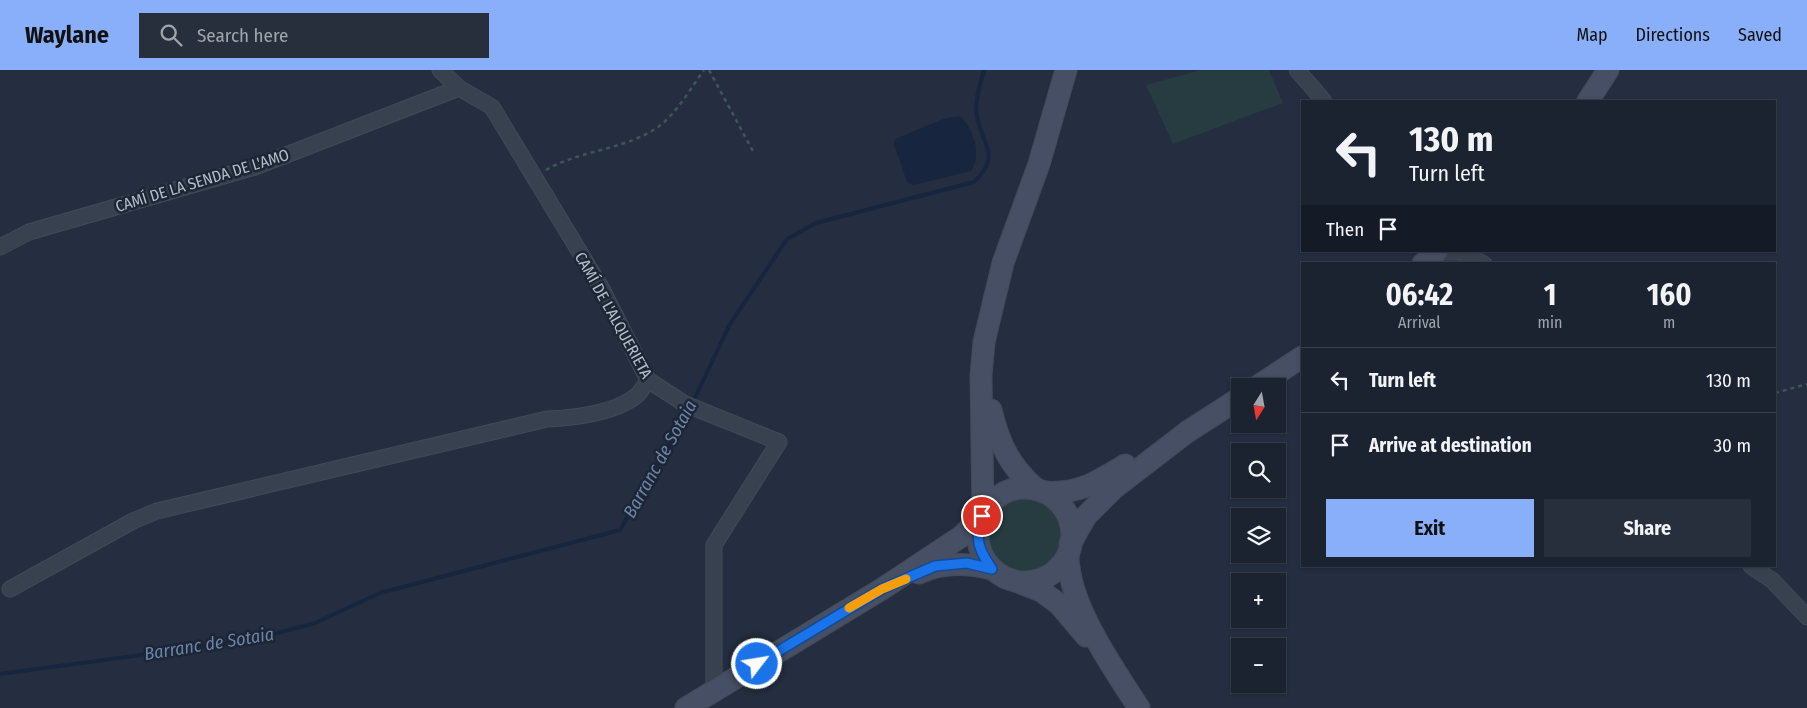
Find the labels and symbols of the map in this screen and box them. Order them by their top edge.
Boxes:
street label: CAMÍ DE LA SENDA DE L'AMO [113,145,291,216]
street label: CAMÍ DE L'ALQUERIETA [571,249,657,382]
north arrow [1231,378,1286,432]
water label: Barranc de Sotaia [619,396,701,522]
pin [961,495,1003,537]
water label: Barranc de Sotaia [143,623,275,665]
position arrow [730,637,782,689]

